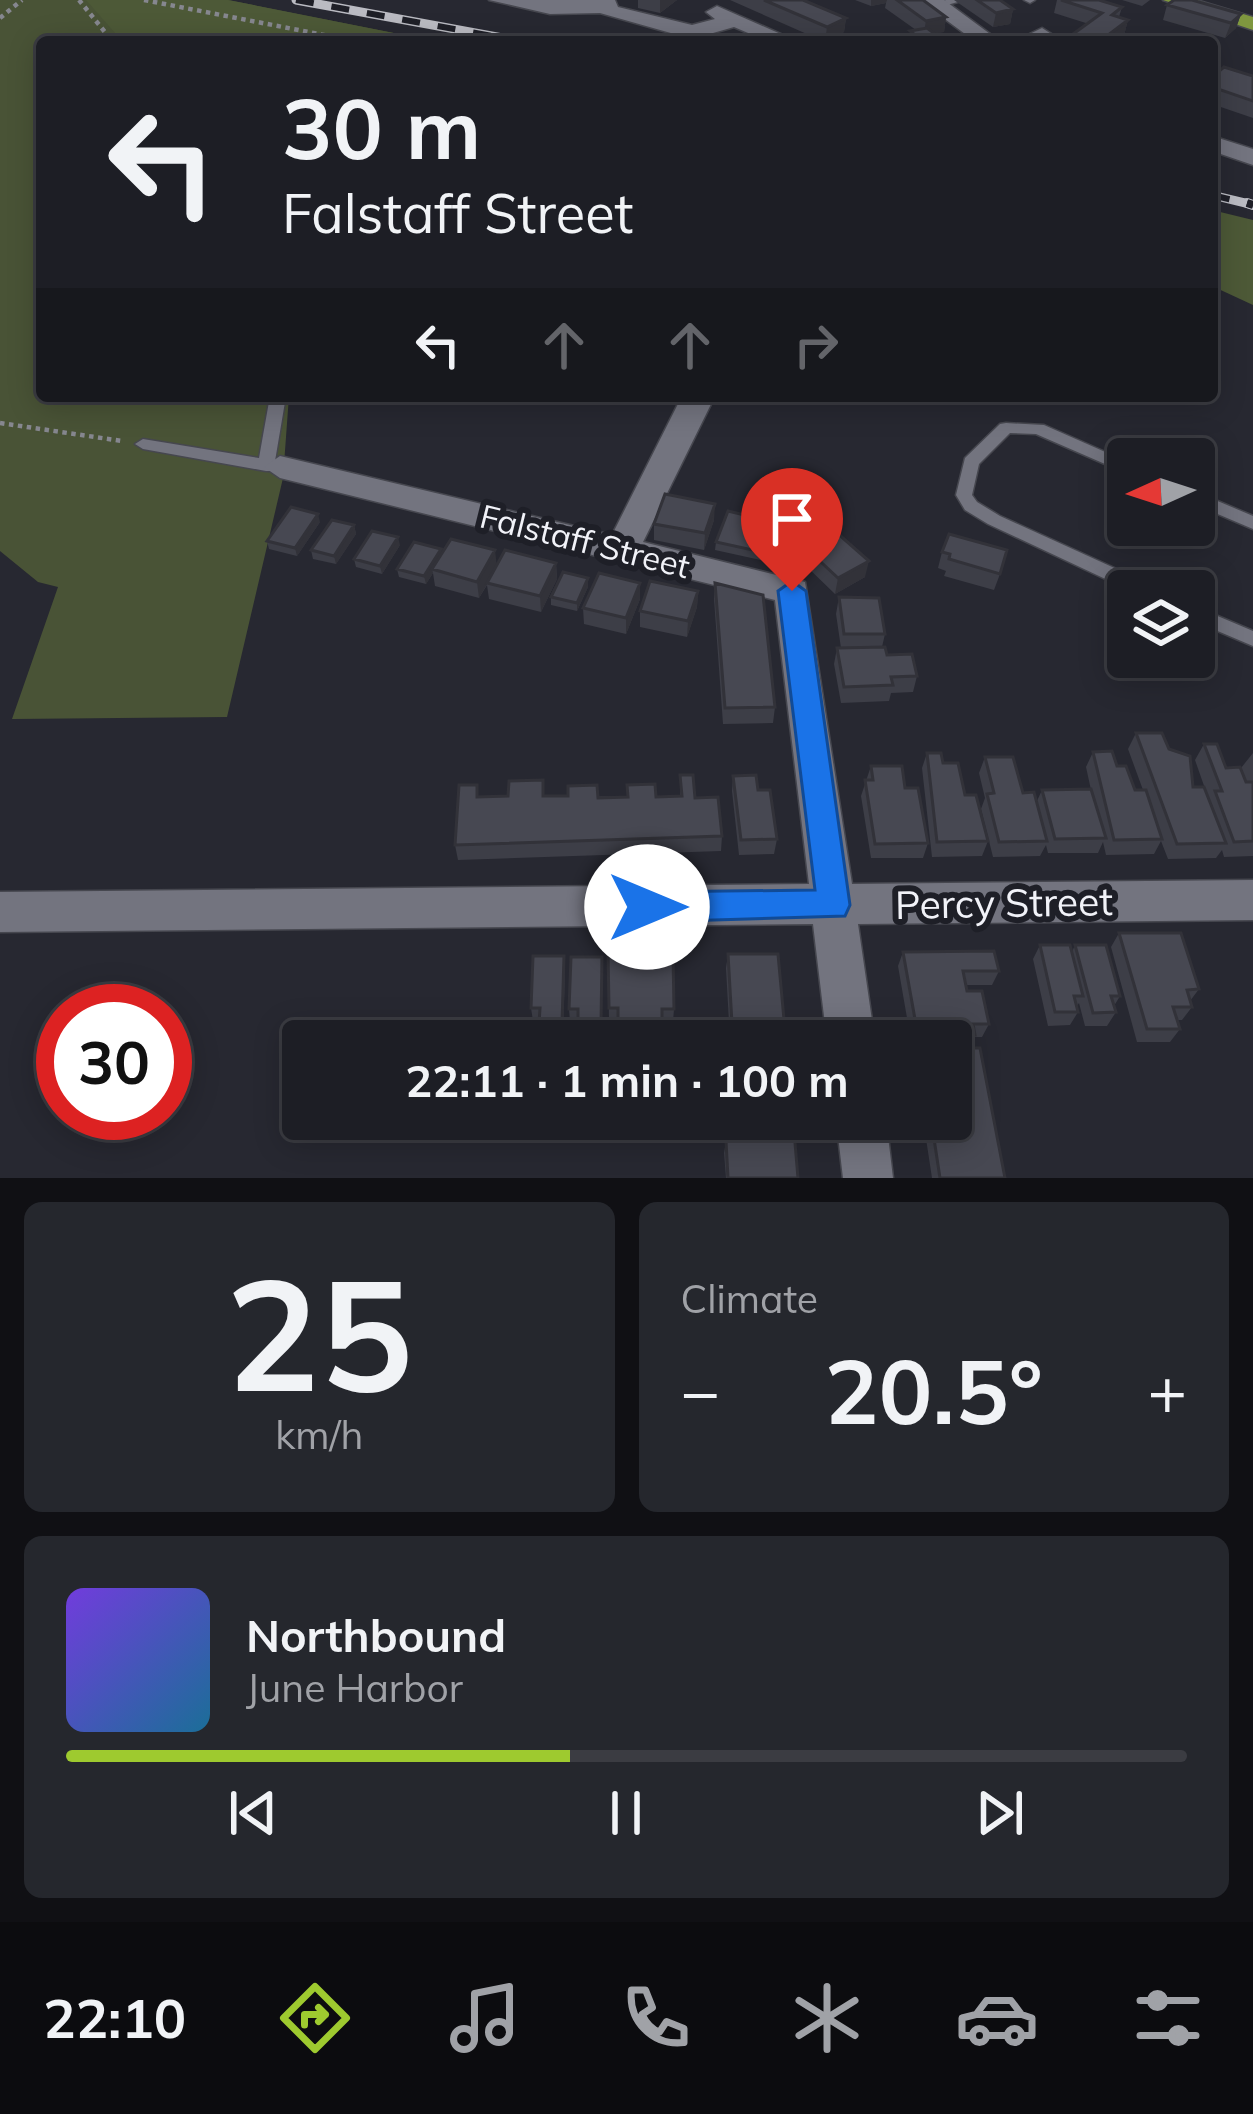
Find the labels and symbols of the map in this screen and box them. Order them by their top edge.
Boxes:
north arrow [1107,438,1215,546]
pin [741,468,843,591]
street label: Falstaff Street [476,495,694,586]
position arrow [584,844,710,970]
street label: Percy Street [895,876,1113,929]
speed limit sign: 30 [36,984,192,1140]

